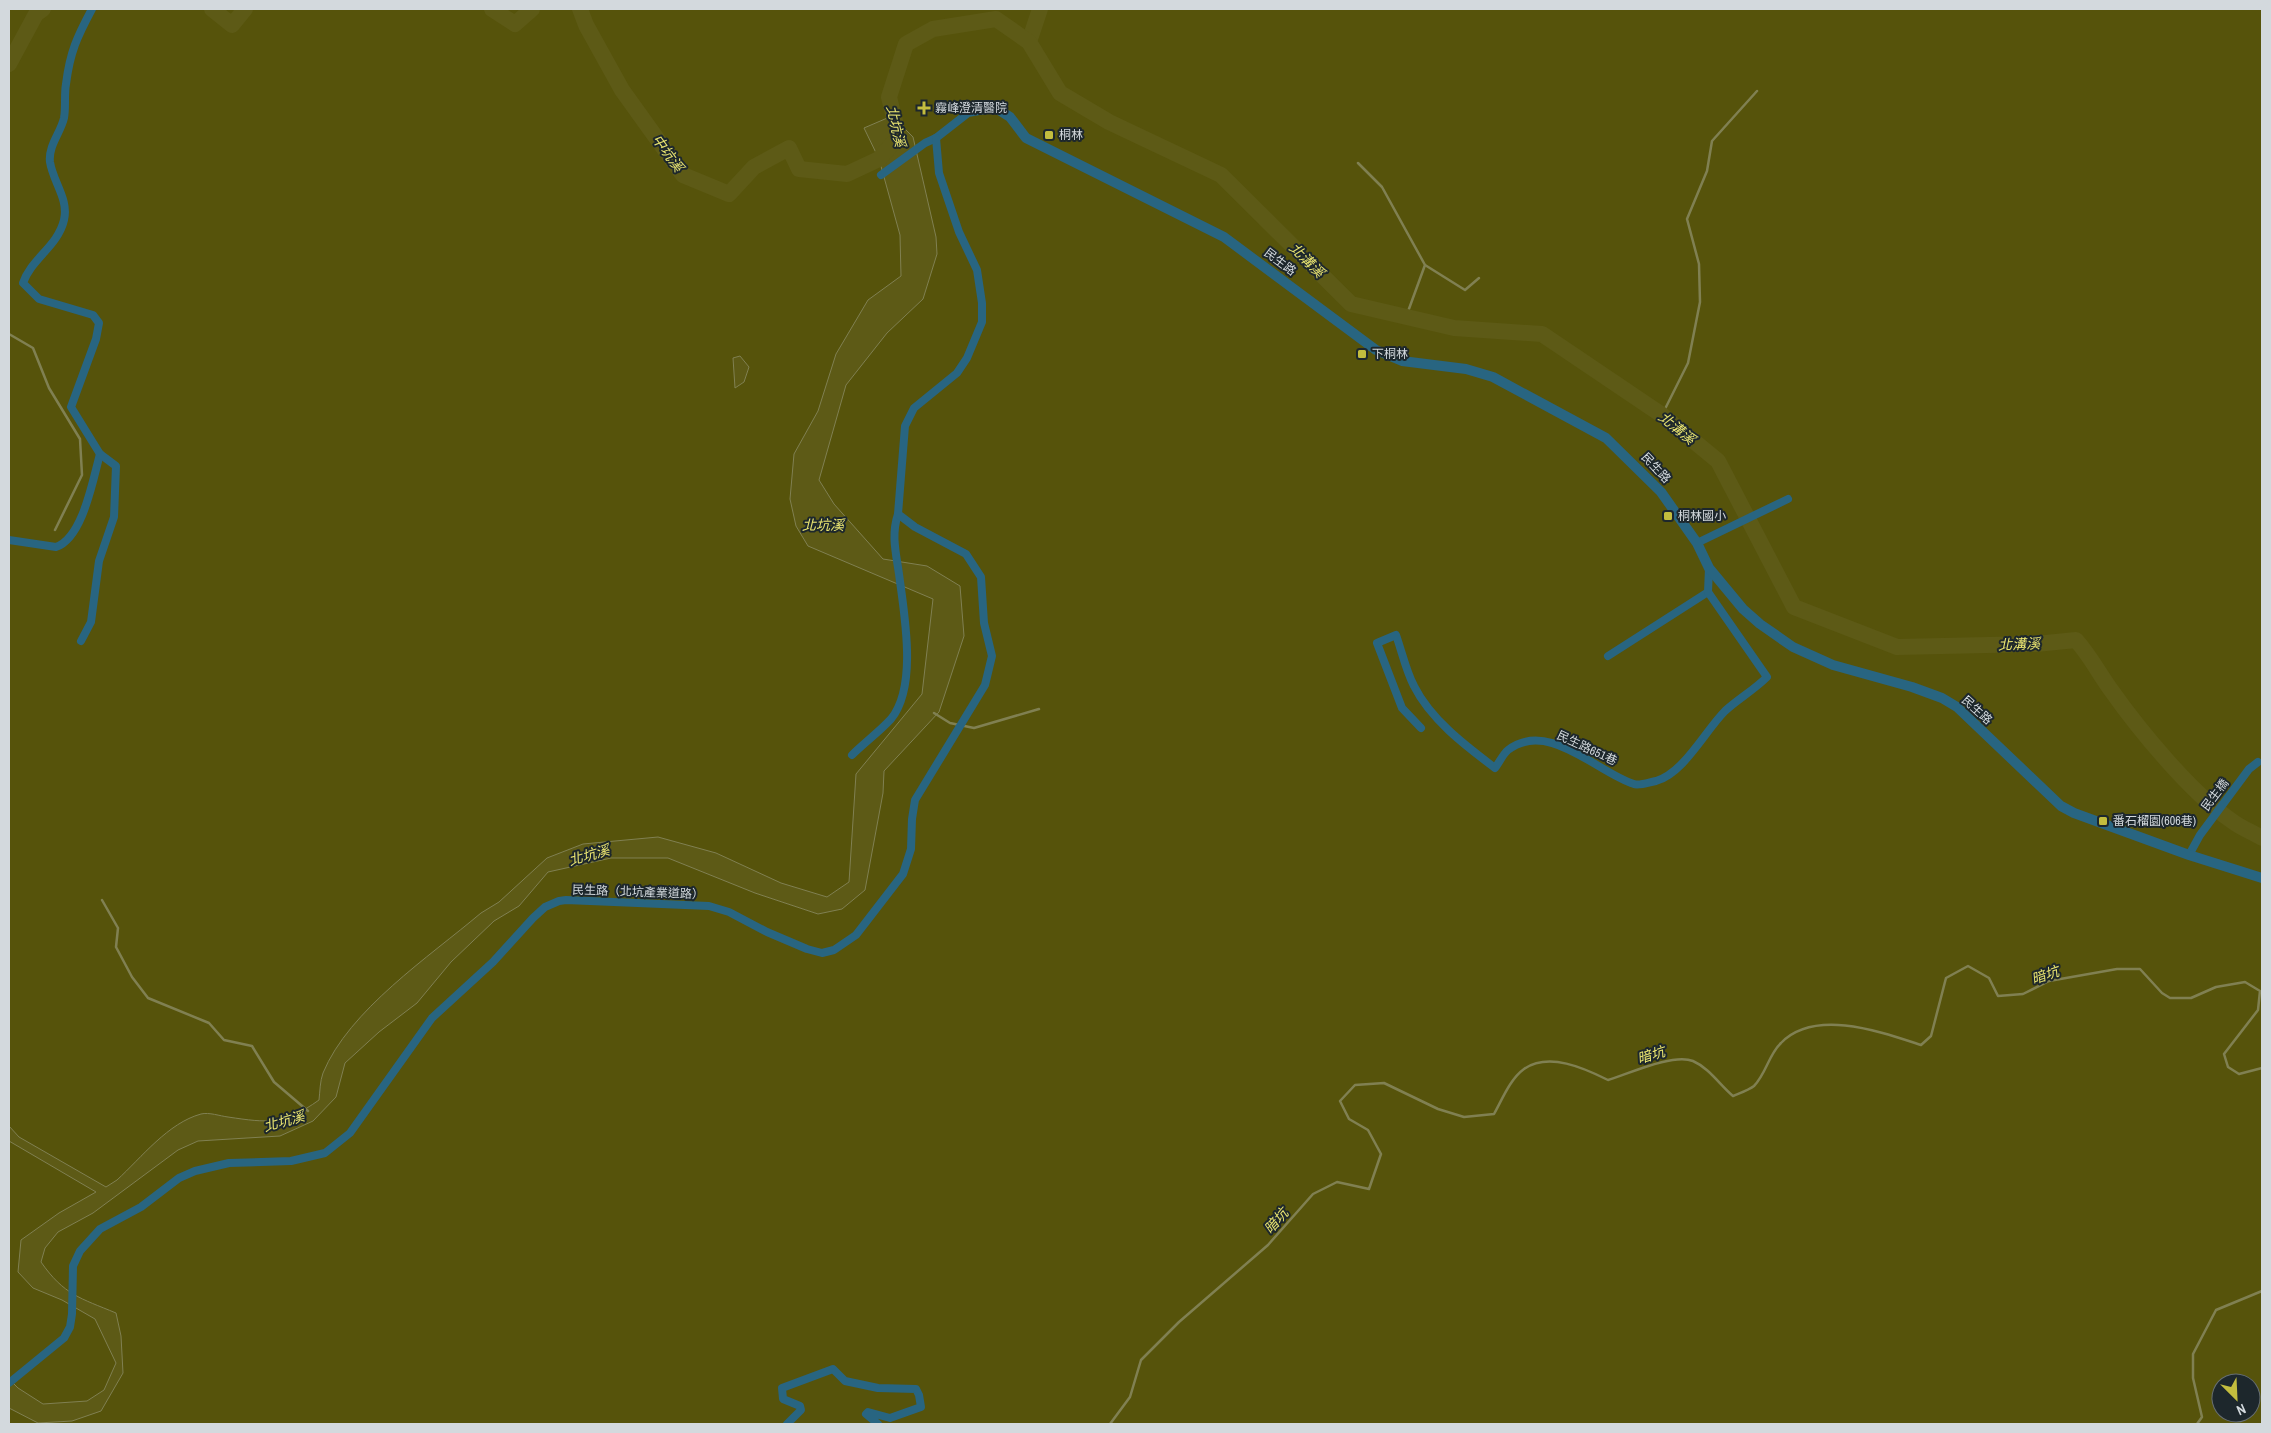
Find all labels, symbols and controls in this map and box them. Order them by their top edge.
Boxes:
place label: 霧峰澄清醫院 [935,100,1007,116]
marker: 霧峰澄清醫院 [917,101,931,115]
water label: 北坑溪 [883,104,910,150]
place label: 桐林 [1059,127,1083,143]
marker: 桐林 [1043,129,1055,141]
water label: 中坑溪 [648,131,689,177]
water label: 北溝溪 [1286,239,1330,283]
street label: 民生路 [1261,245,1299,279]
place label: 下桐林 [1372,346,1408,362]
marker: 下桐林 [1356,348,1368,360]
water label: 北溝溪 [1655,408,1701,449]
street label: 民生路 [1638,449,1674,487]
place label: 桐林國小 [1678,508,1726,524]
marker: 桐林國小 [1662,510,1674,522]
water label: 北坑溪 [802,516,846,534]
water label: 北溝溪 [1998,634,2042,654]
street label: 民生路 [1958,692,1996,728]
street label: 民生路651巷 [1554,727,1620,769]
street label: 民生橋 [2198,776,2232,814]
place label: 番石榴園(606巷) [2113,813,2196,829]
marker: 番石榴園(606巷) [2097,815,2109,827]
water label: 北坑溪 [566,840,614,869]
street label: 民生路（北坑產業道路） [572,882,704,902]
water label: 暗坑 [2029,961,2063,988]
water label: 暗坑 [1635,1042,1669,1068]
water label: 北坑溪 [261,1106,309,1135]
water label: 暗坑 [1260,1203,1293,1237]
north arrow [2211,1373,2261,1423]
text: N [2234,1400,2249,1420]

